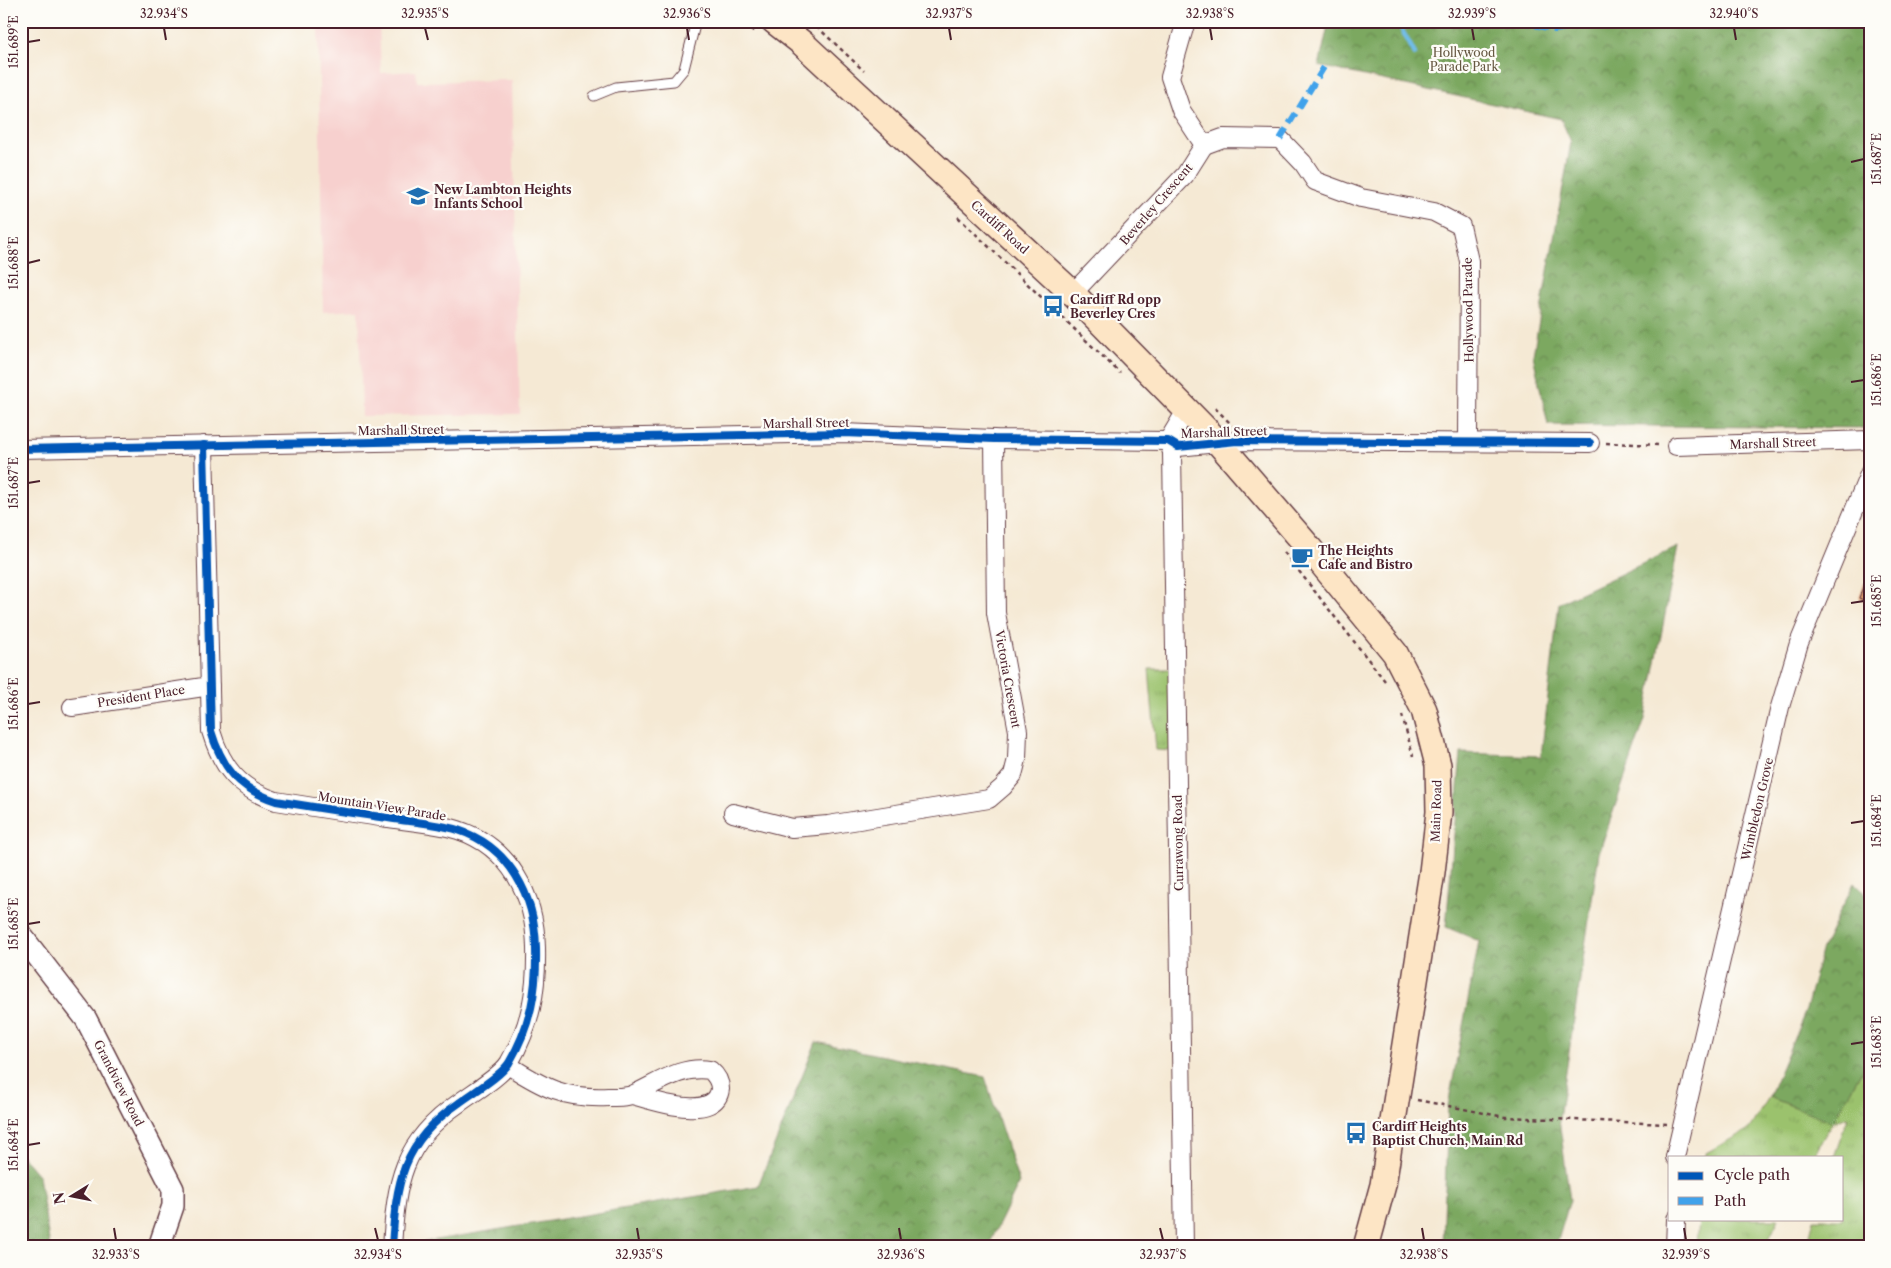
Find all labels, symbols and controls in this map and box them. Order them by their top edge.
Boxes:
text: 32.934°S [140,6,188,21]
text: 32.935°S [401,6,449,21]
text: 32.936°S [663,6,711,21]
text: 32.937°S [925,6,973,21]
text: 32.938°S [1186,6,1234,21]
text: 32.939°S [1448,6,1496,21]
text: 32.940°S [1709,6,1759,21]
text: 151.689°E [6,15,21,69]
park label: Hollywood Parade Park [1430,45,1499,74]
text: 151.687°E [1869,133,1884,185]
street label: Beverley Crescent [1116,160,1196,248]
place label: New Lambton Heights Infants School [434,182,572,211]
school or university icon: New Lambton Heights Infants School [405,183,431,209]
street label: Cardiff Road [968,197,1032,257]
text: 151.688°E [6,236,21,290]
street label: Hollywood Parade [1460,257,1476,363]
place label: Cardiff Rd opp Beverley Cres [1070,292,1161,321]
bus stop icon: Cardiff Rd opp Beverley Cres [1040,293,1066,319]
text: 151.686°E [1869,354,1884,406]
street label: Marshall Street [762,415,850,431]
street label: Marshall Street [357,422,445,438]
street label: Marshall Street [1180,423,1268,441]
street label: Marshall Street [1729,434,1817,452]
text: 151.687°E [6,457,21,509]
place label: The Heights Cafe and Bistro [1318,543,1413,572]
cafe icon: The Heights Cafe and Bistro [1289,544,1315,570]
text: 151.685°E [1869,575,1884,627]
street label: Victoria Crescent [992,628,1024,730]
text: 151.686°E [6,678,21,730]
street label: President Place [96,682,186,710]
street label: Wimbledon Grove [1738,756,1776,863]
street label: Main Road [1427,779,1445,842]
street label: Mountain View Parade [317,788,447,824]
street label: Currawong Road [1170,794,1186,891]
text: 151.684°E [1869,795,1884,848]
text: 151.685°E [6,898,21,950]
text: 151.683°E [1869,1016,1884,1068]
street label: Grandview Road [91,1037,148,1129]
text: 151.684°E [6,1119,21,1172]
place label: Cardiff Heights Baptist Church, Main Rd [1372,1119,1523,1148]
bus stop icon: Cardiff Heights Baptist Church, Main Rd [1343,1120,1369,1146]
legend [1668,1156,1844,1220]
text: Cycle path [1714,1165,1791,1184]
north arrow [48,1170,98,1220]
text: N [49,1191,69,1206]
text: Path [1714,1191,1747,1210]
text: 32.933°S [92,1247,140,1262]
text: 32.934°S [354,1247,402,1262]
text: 32.935°S [615,1247,663,1262]
text: 32.936°S [877,1247,925,1262]
text: 32.937°S [1139,1247,1187,1262]
text: 32.938°S [1400,1247,1448,1262]
text: 32.939°S [1662,1247,1710,1262]

